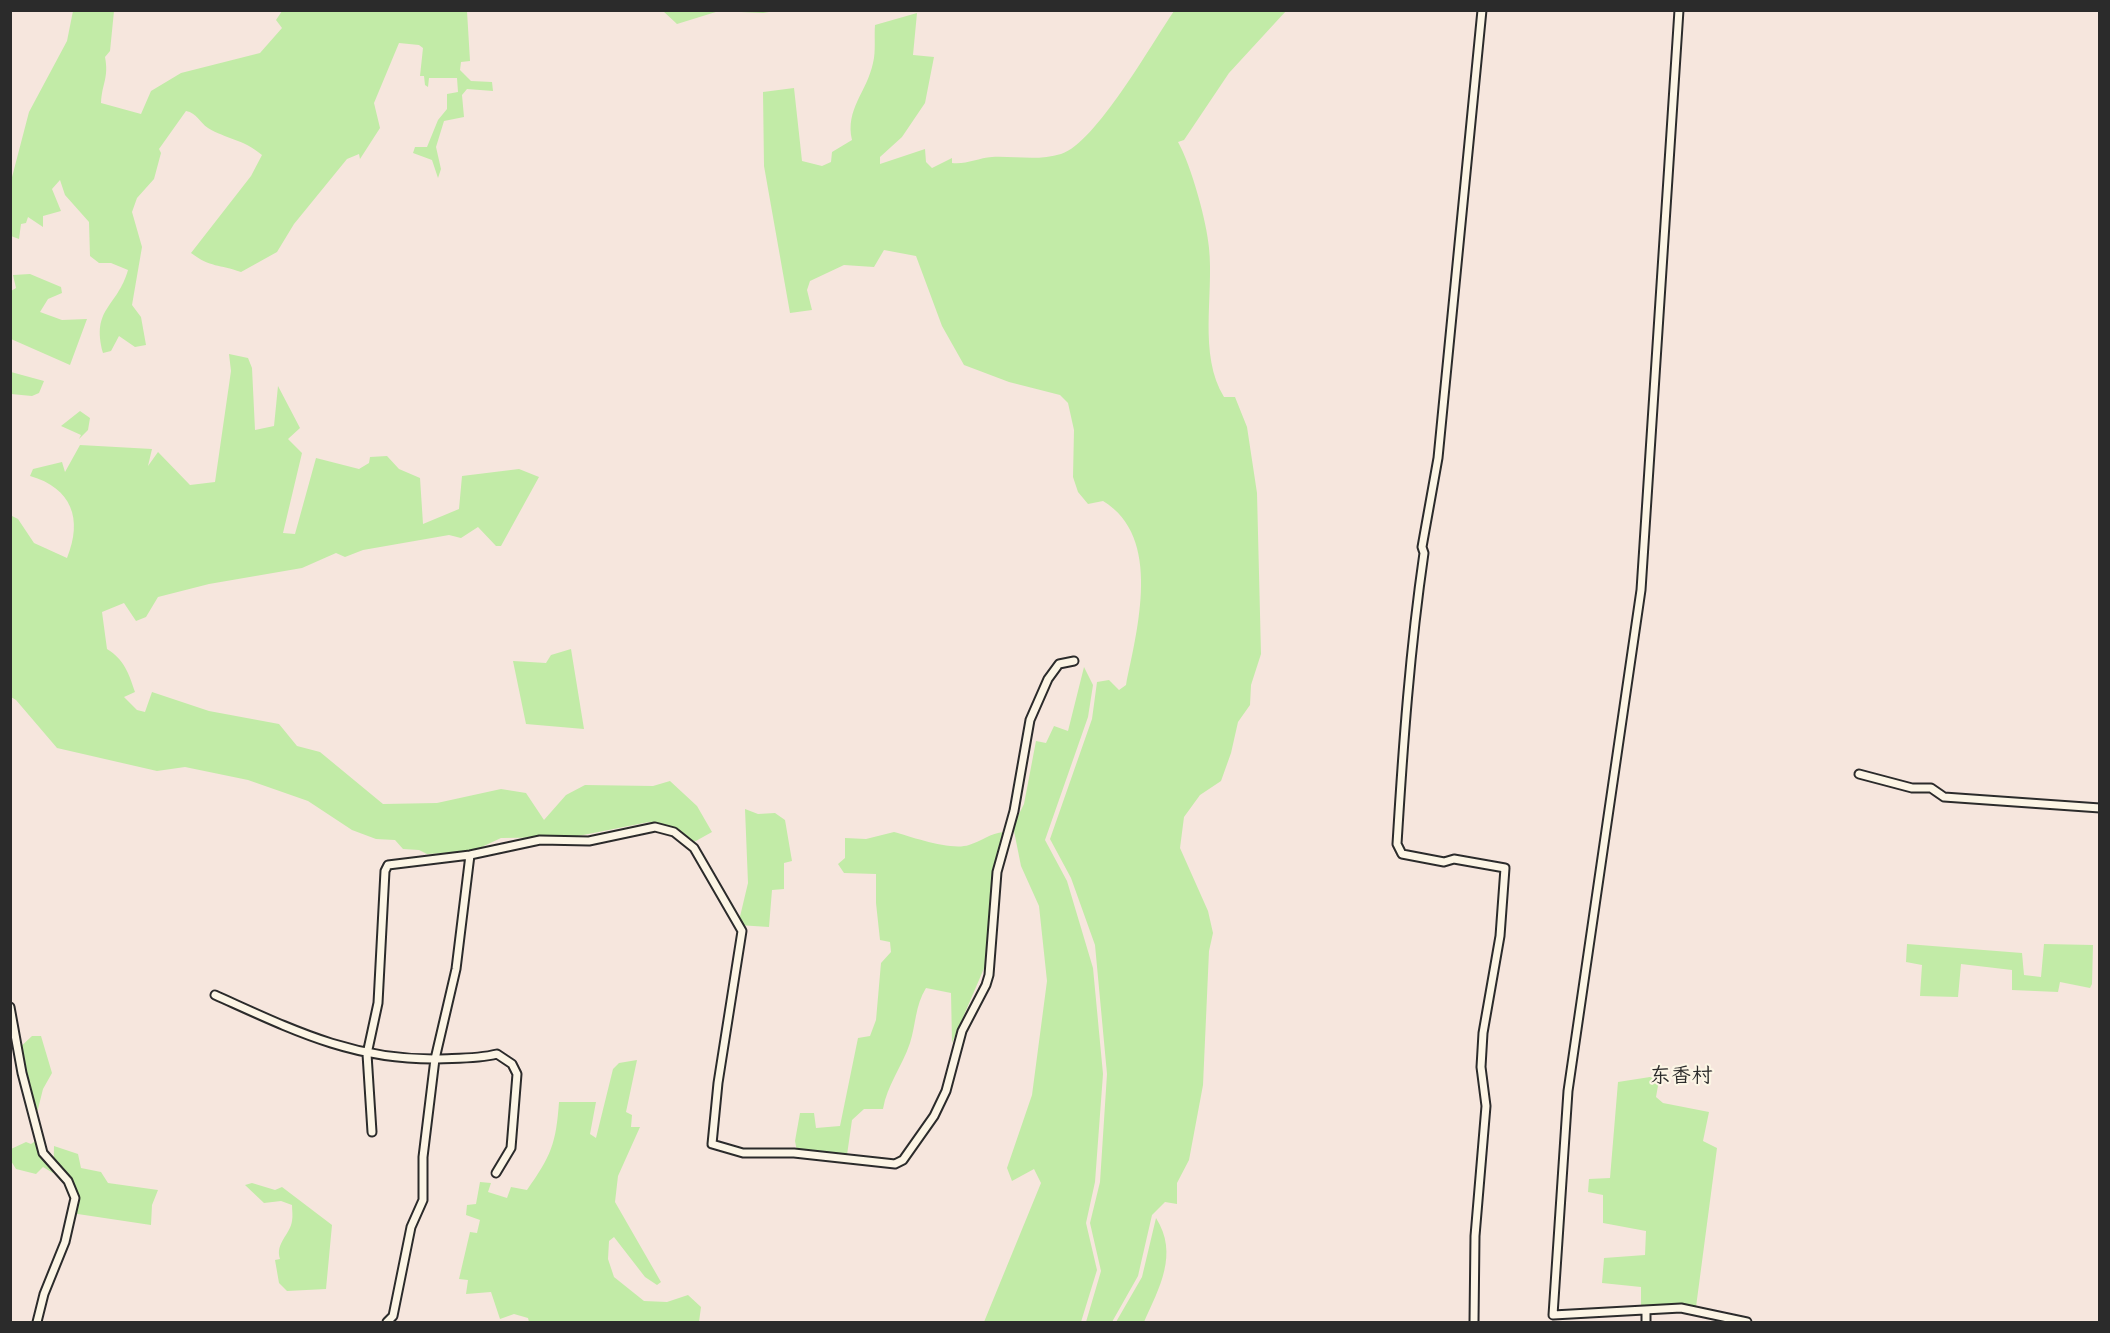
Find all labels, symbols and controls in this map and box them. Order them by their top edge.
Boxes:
district label: 东香村 [1650,1065,1712,1091]

